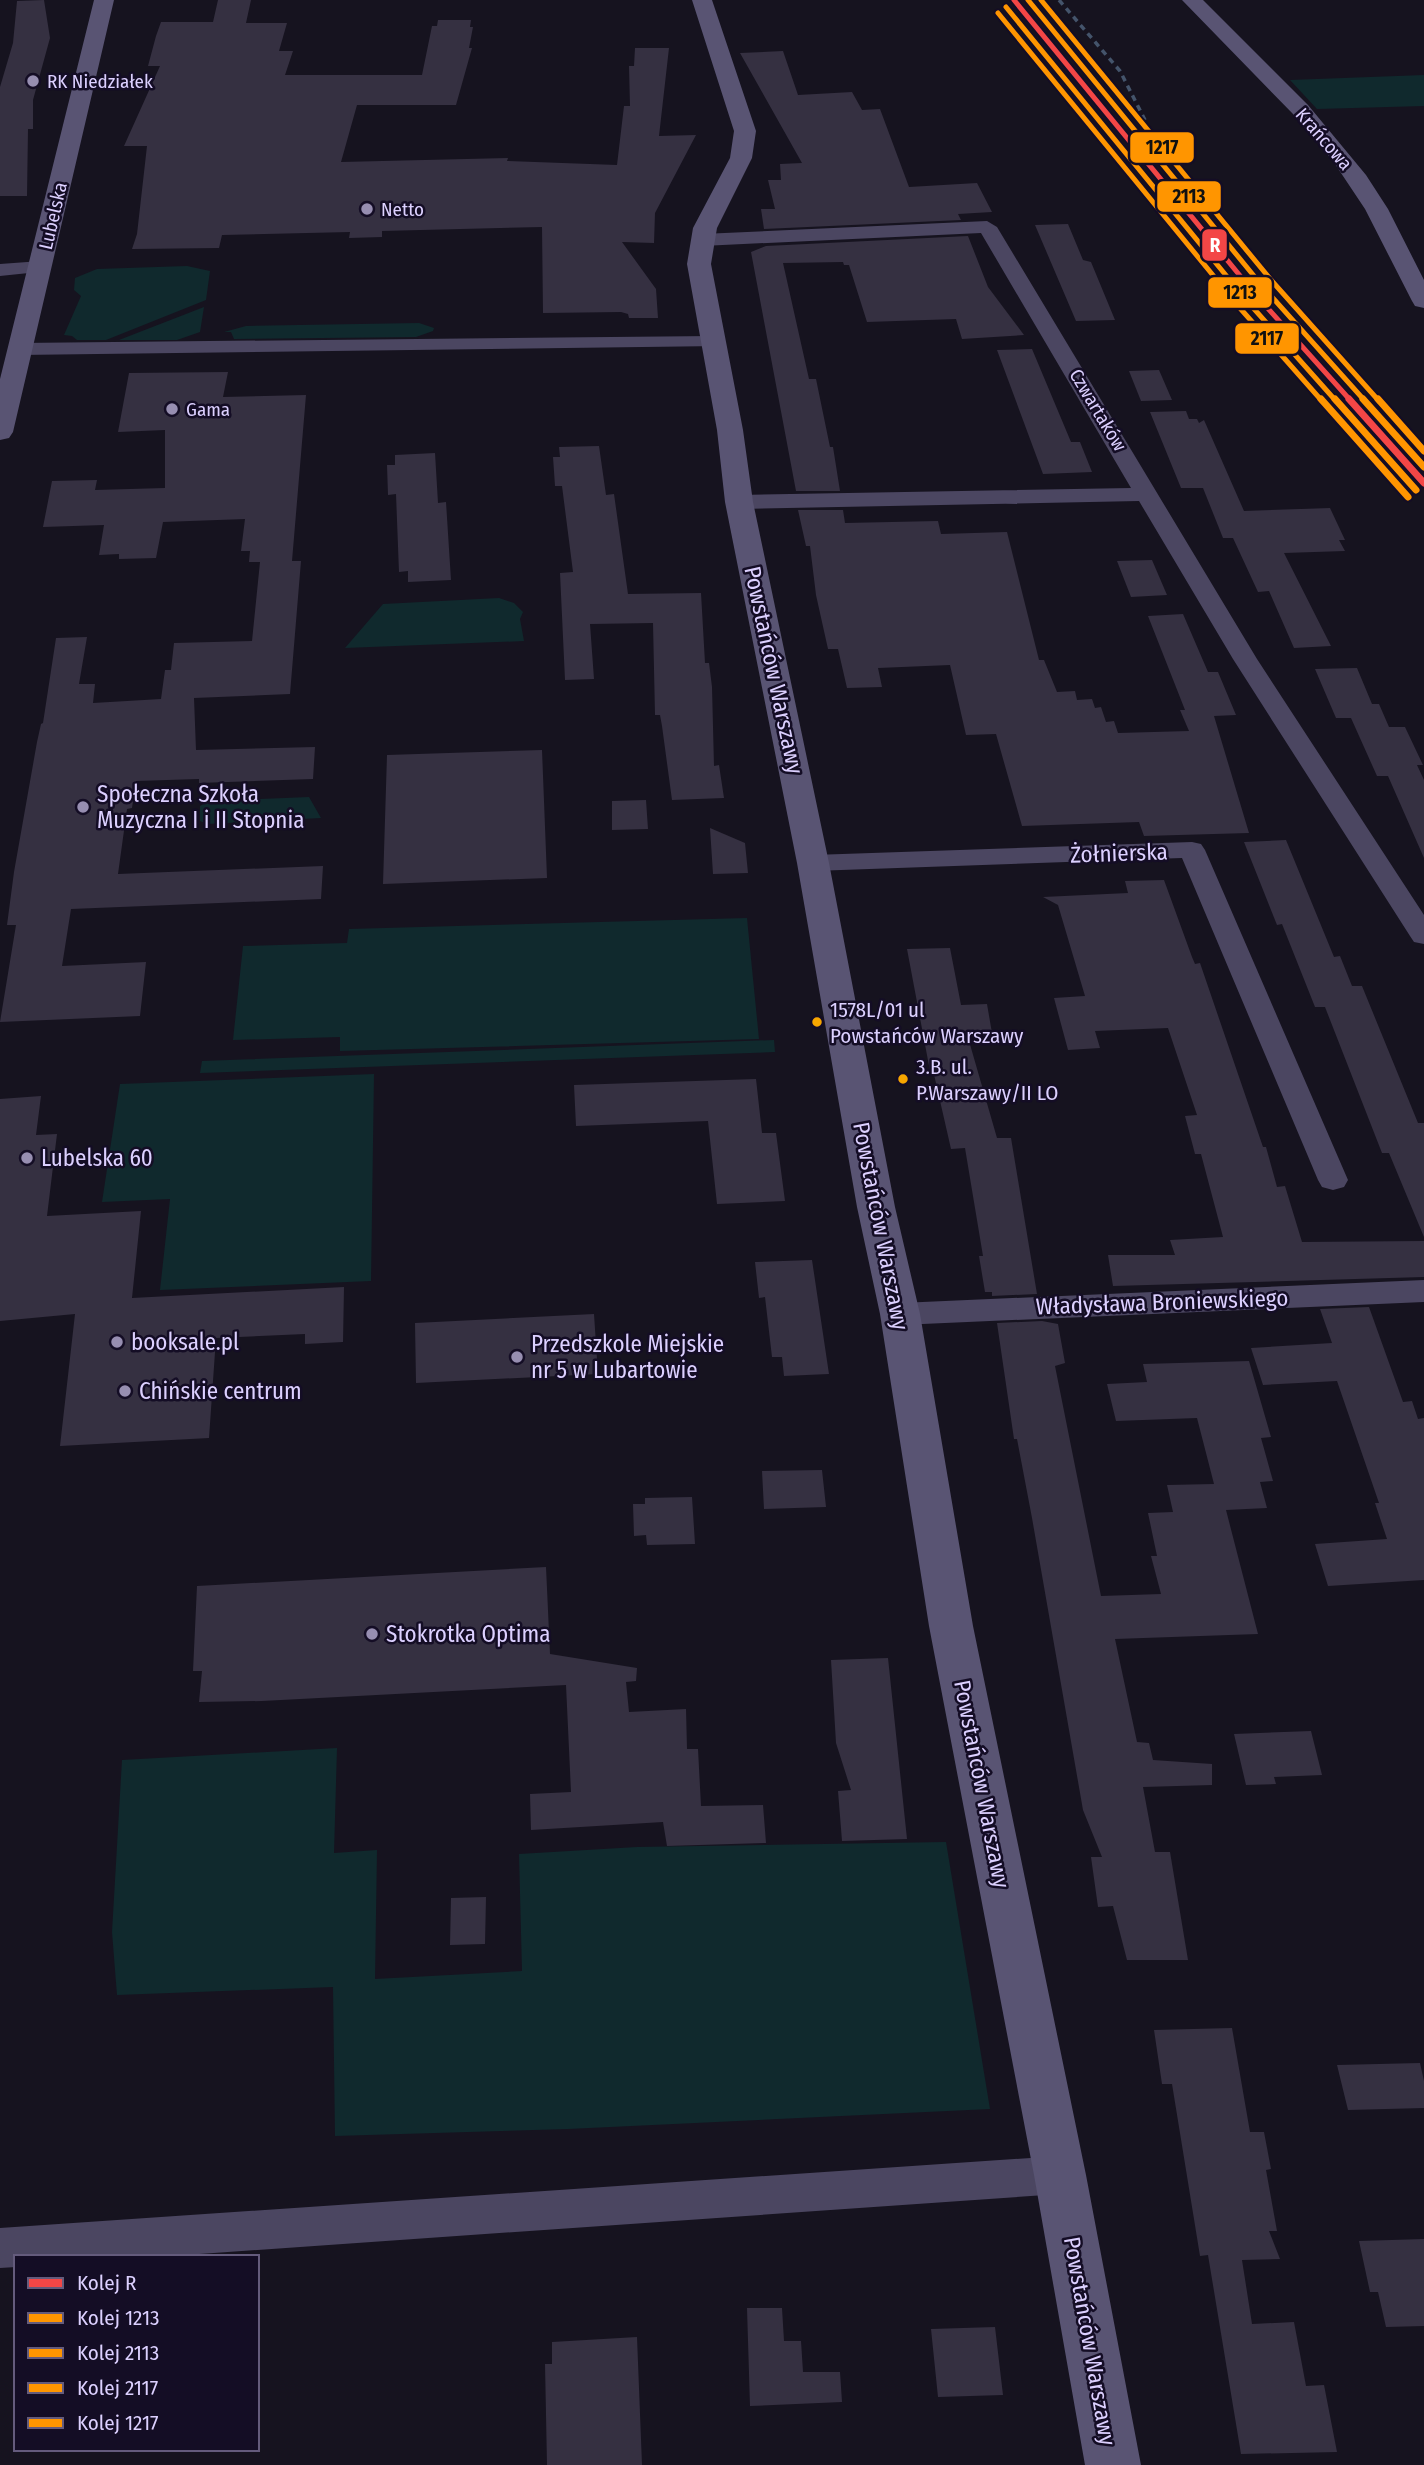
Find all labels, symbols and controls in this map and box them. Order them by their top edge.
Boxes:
place label: RK Niedziałek [47,70,153,93]
marker: RK Niedziałek [25,73,41,89]
street label: Krańcowa [1291,103,1357,175]
line badge: 1217 [1129,131,1195,164]
text: 1217 [1146,136,1178,159]
street label: Lubelska [34,180,72,252]
line badge: 2113 [1156,180,1222,213]
text: 2113 [1171,185,1206,208]
place label: Netto [381,198,424,221]
marker: Netto [359,201,375,217]
line badge: R [1201,228,1228,262]
text: R [1210,234,1221,257]
line badge: 1213 [1207,276,1273,309]
text: 1213 [1223,281,1257,304]
line badge: 2117 [1234,322,1300,355]
text: 2117 [1250,327,1283,350]
street label: Czwartaków [1065,365,1132,456]
place label: Gama [186,398,230,421]
marker: Gama [164,401,180,417]
street label: Powstańców Warszawy [738,564,810,777]
place label: Społeczna Szkoła Muzyczna I i II Stopnia [97,780,305,834]
marker: Społeczna Szkoła Muzyczna I i II Stopnia [75,799,91,815]
street label: Żołnierska [1070,837,1168,869]
place label: 1578L/01 ul Powstańców Warszawy [830,997,1024,1049]
marker: 1578L/01 ul Powstańców Warszawy [810,1015,824,1029]
place label: 3.B. ul. P.Warszawy/II LO [916,1054,1058,1106]
marker: 3.B. ul. P.Warszawy/II LO [896,1072,910,1086]
street label: Powstańców Warszawy [847,1119,915,1333]
place label: Lubelska 60 [41,1144,153,1172]
marker: Lubelska 60 [19,1150,35,1166]
street label: Władysława Broniewskiego [1035,1284,1289,1320]
place label: booksale.pl [131,1328,239,1356]
place label: Przedszkole Miejskie nr 5 w Lubartowie [531,1330,724,1384]
marker: booksale.pl [109,1334,125,1350]
marker: Przedszkole Miejskie nr 5 w Lubartowie [509,1349,525,1365]
place label: Chińskie centrum [139,1377,302,1405]
marker: Chińskie centrum [117,1383,133,1399]
place label: Stokrotka Optima [386,1620,550,1648]
marker: Stokrotka Optima [364,1626,380,1642]
street label: Powstańców Warszawy [948,1677,1016,1891]
street label: Powstańców Warszawy [1058,2234,1122,2448]
legend [14,2255,259,2451]
text: Kolej R [77,2270,137,2296]
text: Kolej 1213 [77,2305,160,2331]
text: Kolej 2113 [77,2340,159,2366]
text: Kolej 2117 [77,2375,158,2401]
text: Kolej 1217 [77,2410,159,2436]

